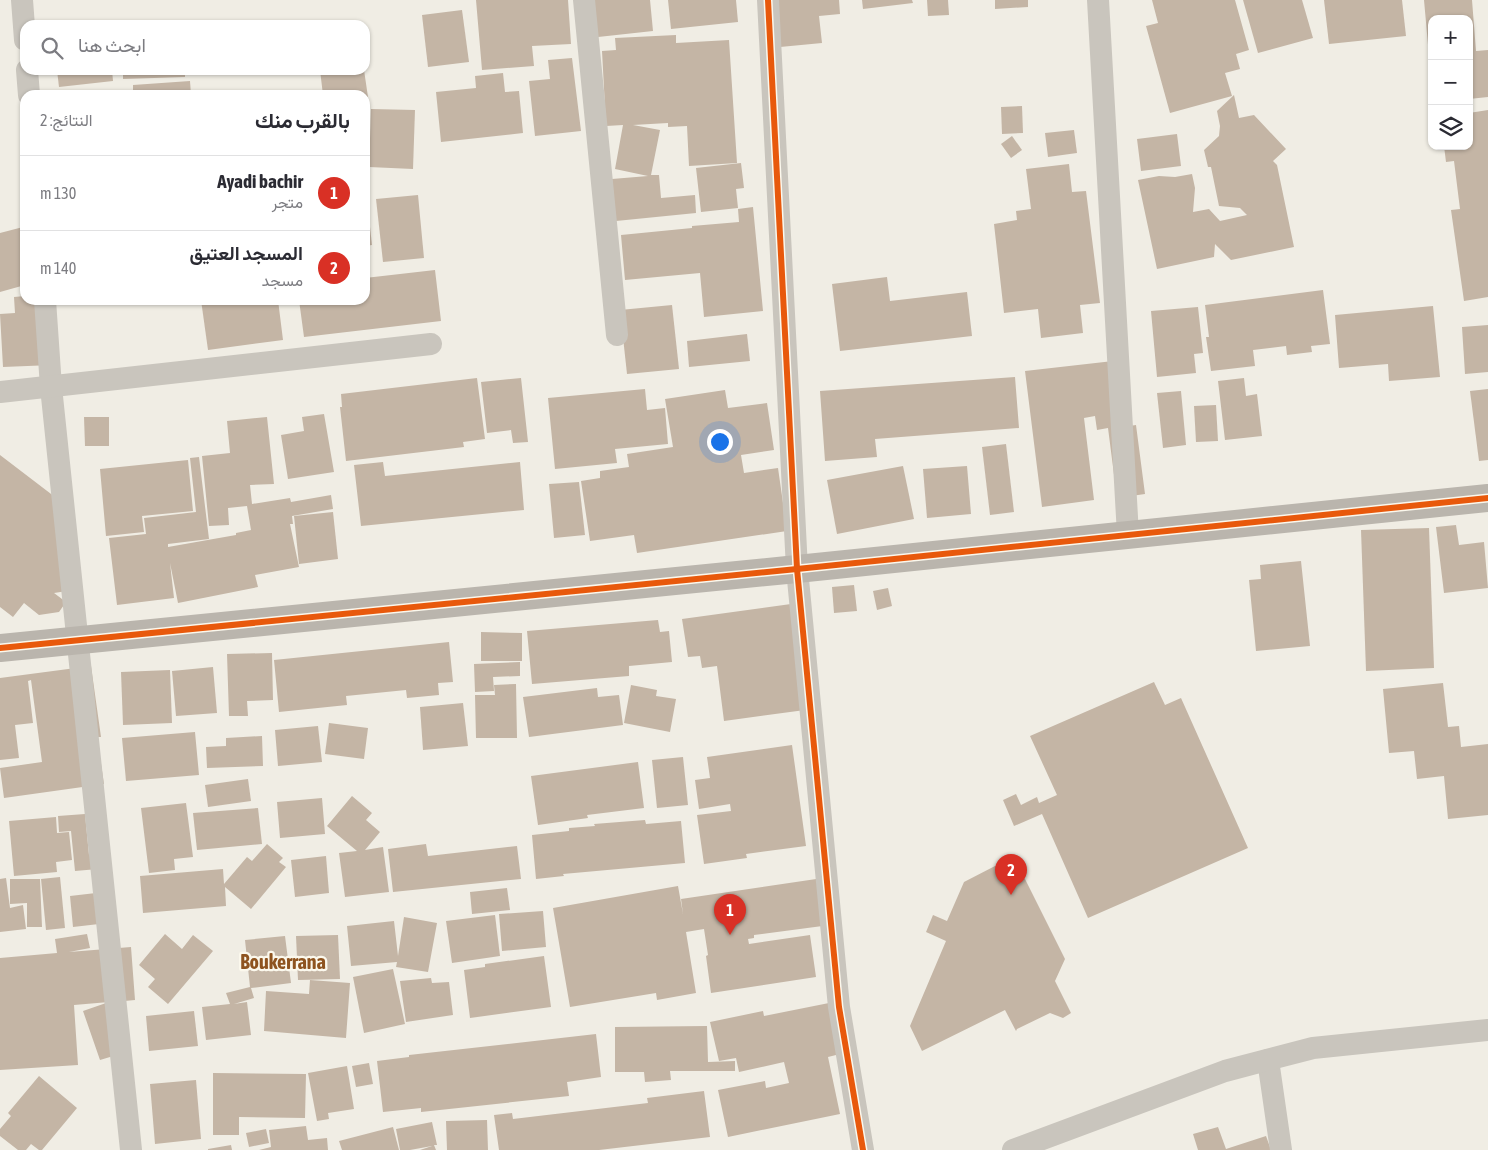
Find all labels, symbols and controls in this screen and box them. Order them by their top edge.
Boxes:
map controls [1428,15,1473,150]
button: + [1428,15,1473,60]
search box [20,20,370,75]
icon: search [38,34,66,62]
text: ابحث هنا [78,34,146,56]
button: − [1428,60,1473,105]
button: layers [1428,105,1473,150]
text: بالقرب منك [255,108,350,132]
text: النتائج: 2 [40,111,93,129]
text: Ayadi bachir [217,170,303,192]
text: 130 m [40,184,76,202]
text: 1 [330,184,338,202]
text: متجر [272,193,303,211]
text: المسجد العتيق [190,242,303,264]
text: 140 m [40,259,76,277]
text: 2 [330,259,338,277]
text: مسجد [262,271,303,289]
your location [707,429,733,455]
pin: 2 [995,854,1027,895]
pin: 1 [714,894,746,935]
district label: Boukerrana [240,950,326,973]

